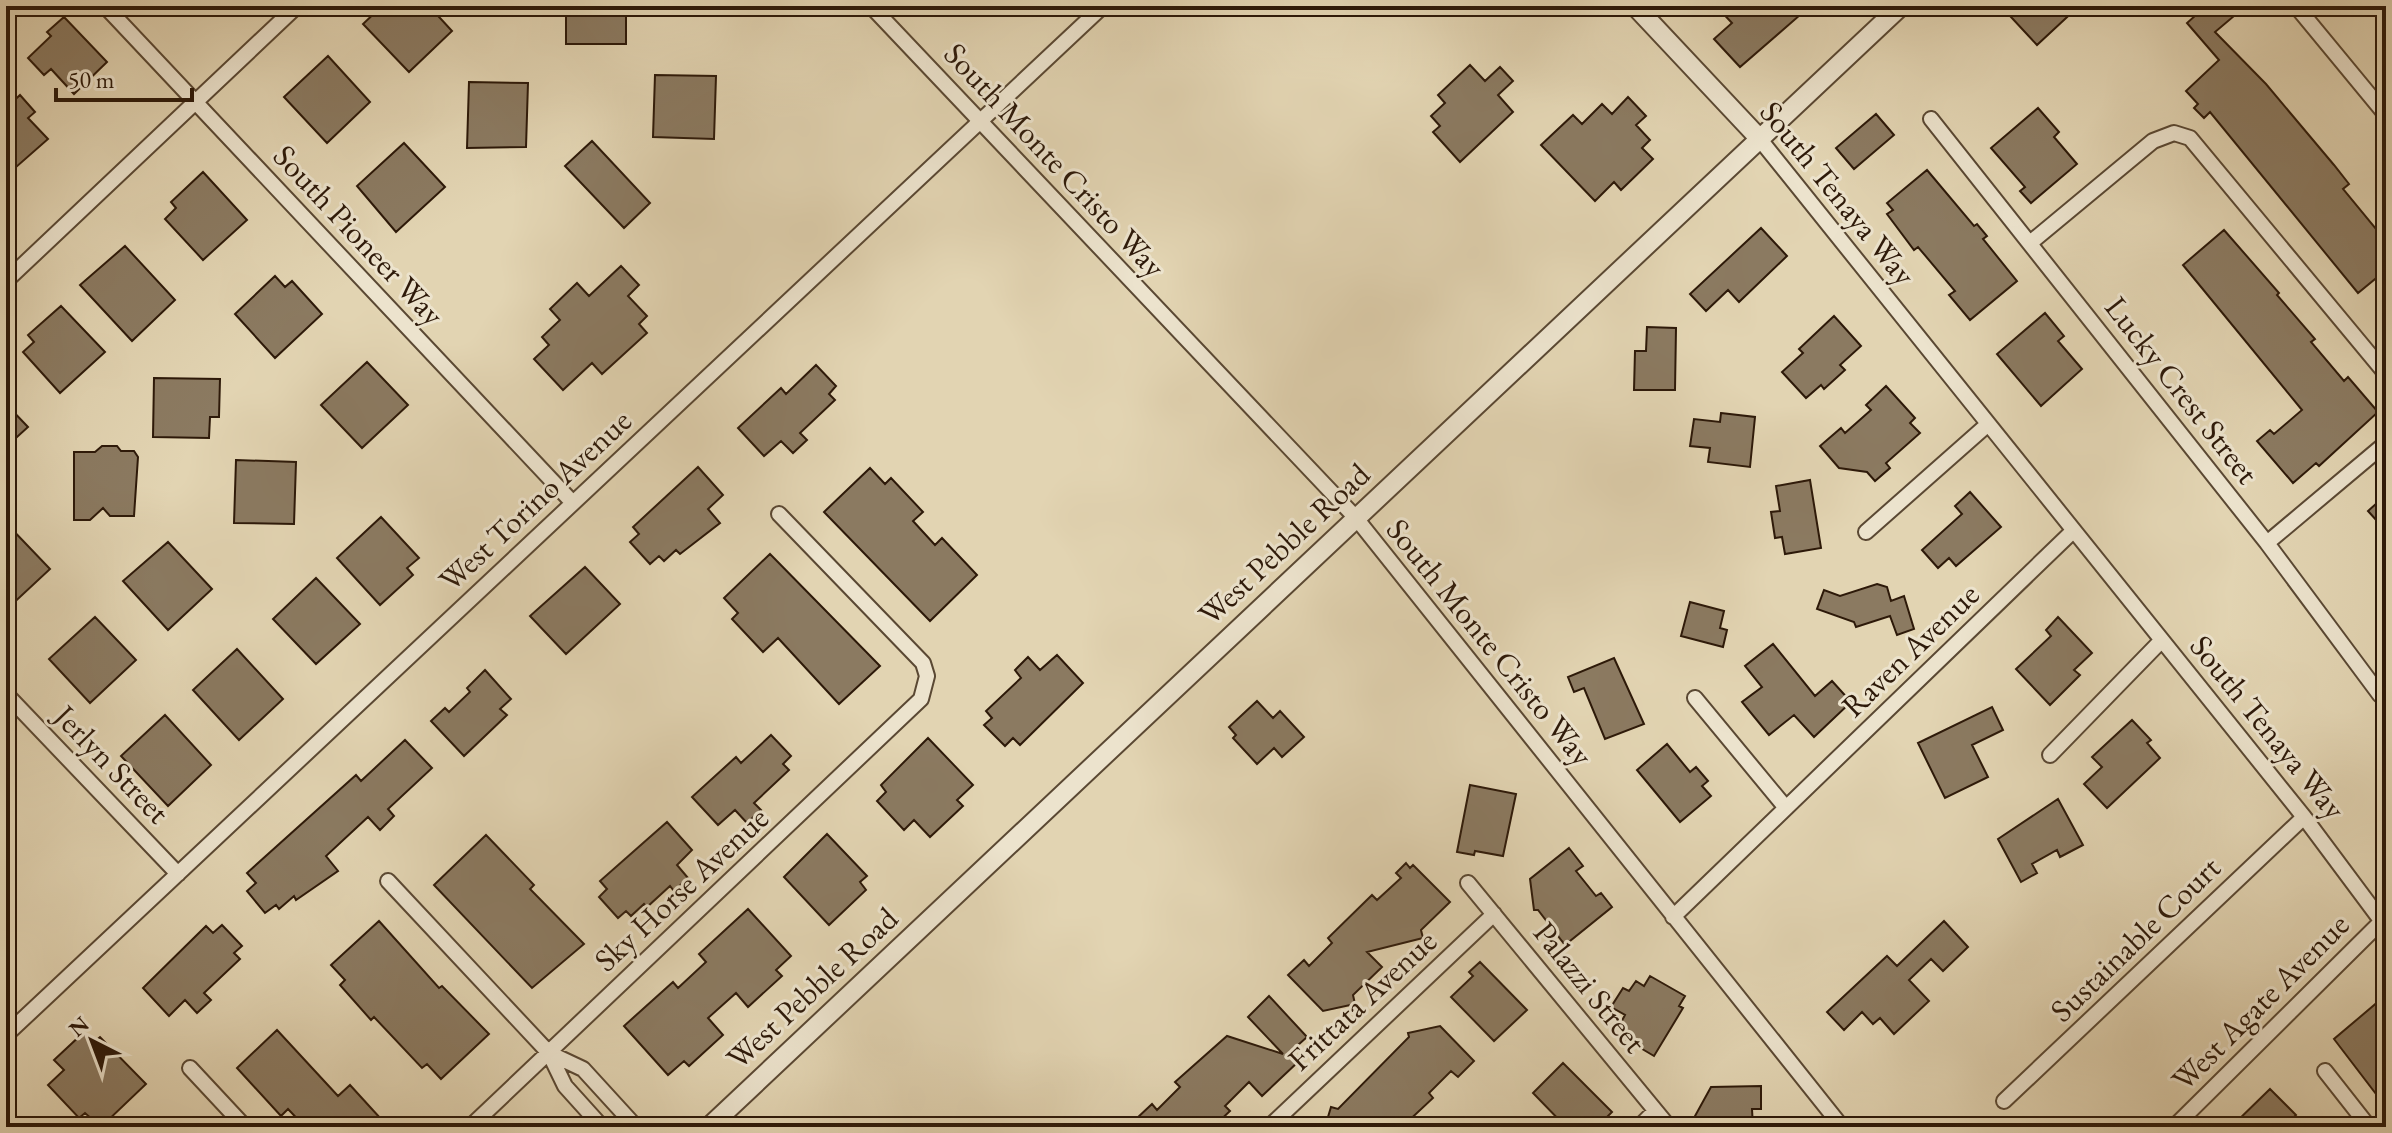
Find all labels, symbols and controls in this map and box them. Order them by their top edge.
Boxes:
street label: South Monte Cristo Way [935,33,1176,287]
scale bar [56,52,192,102]
text: 50 m [68,64,115,95]
street label: South Tenaya Way [1751,92,1926,295]
street label: South Pioneer Way [264,135,454,335]
street label: Lucky Crest Street [2096,288,2268,492]
street label: West Torino Avenue [430,400,640,600]
street label: West Pebble Road [1189,453,1379,634]
street label: South Monte Cristo Way [1377,510,1603,775]
street label: Raven Avenue [1832,574,1988,726]
street label: South Tenaya Way [2181,626,2356,829]
street label: Jerlyn Street [43,694,179,832]
street label: Sky Horse Avenue [585,797,777,981]
street label: Sustainable Court [2041,847,2229,1031]
street label: West Pebble Road [717,897,907,1078]
street label: West Agate Avenue [2162,904,2358,1100]
street label: Palazzi Street [1524,913,1656,1061]
street label: Frittata Avenue [1279,920,1445,1080]
north arrow [52,1001,132,1081]
text: N [63,1010,95,1043]

